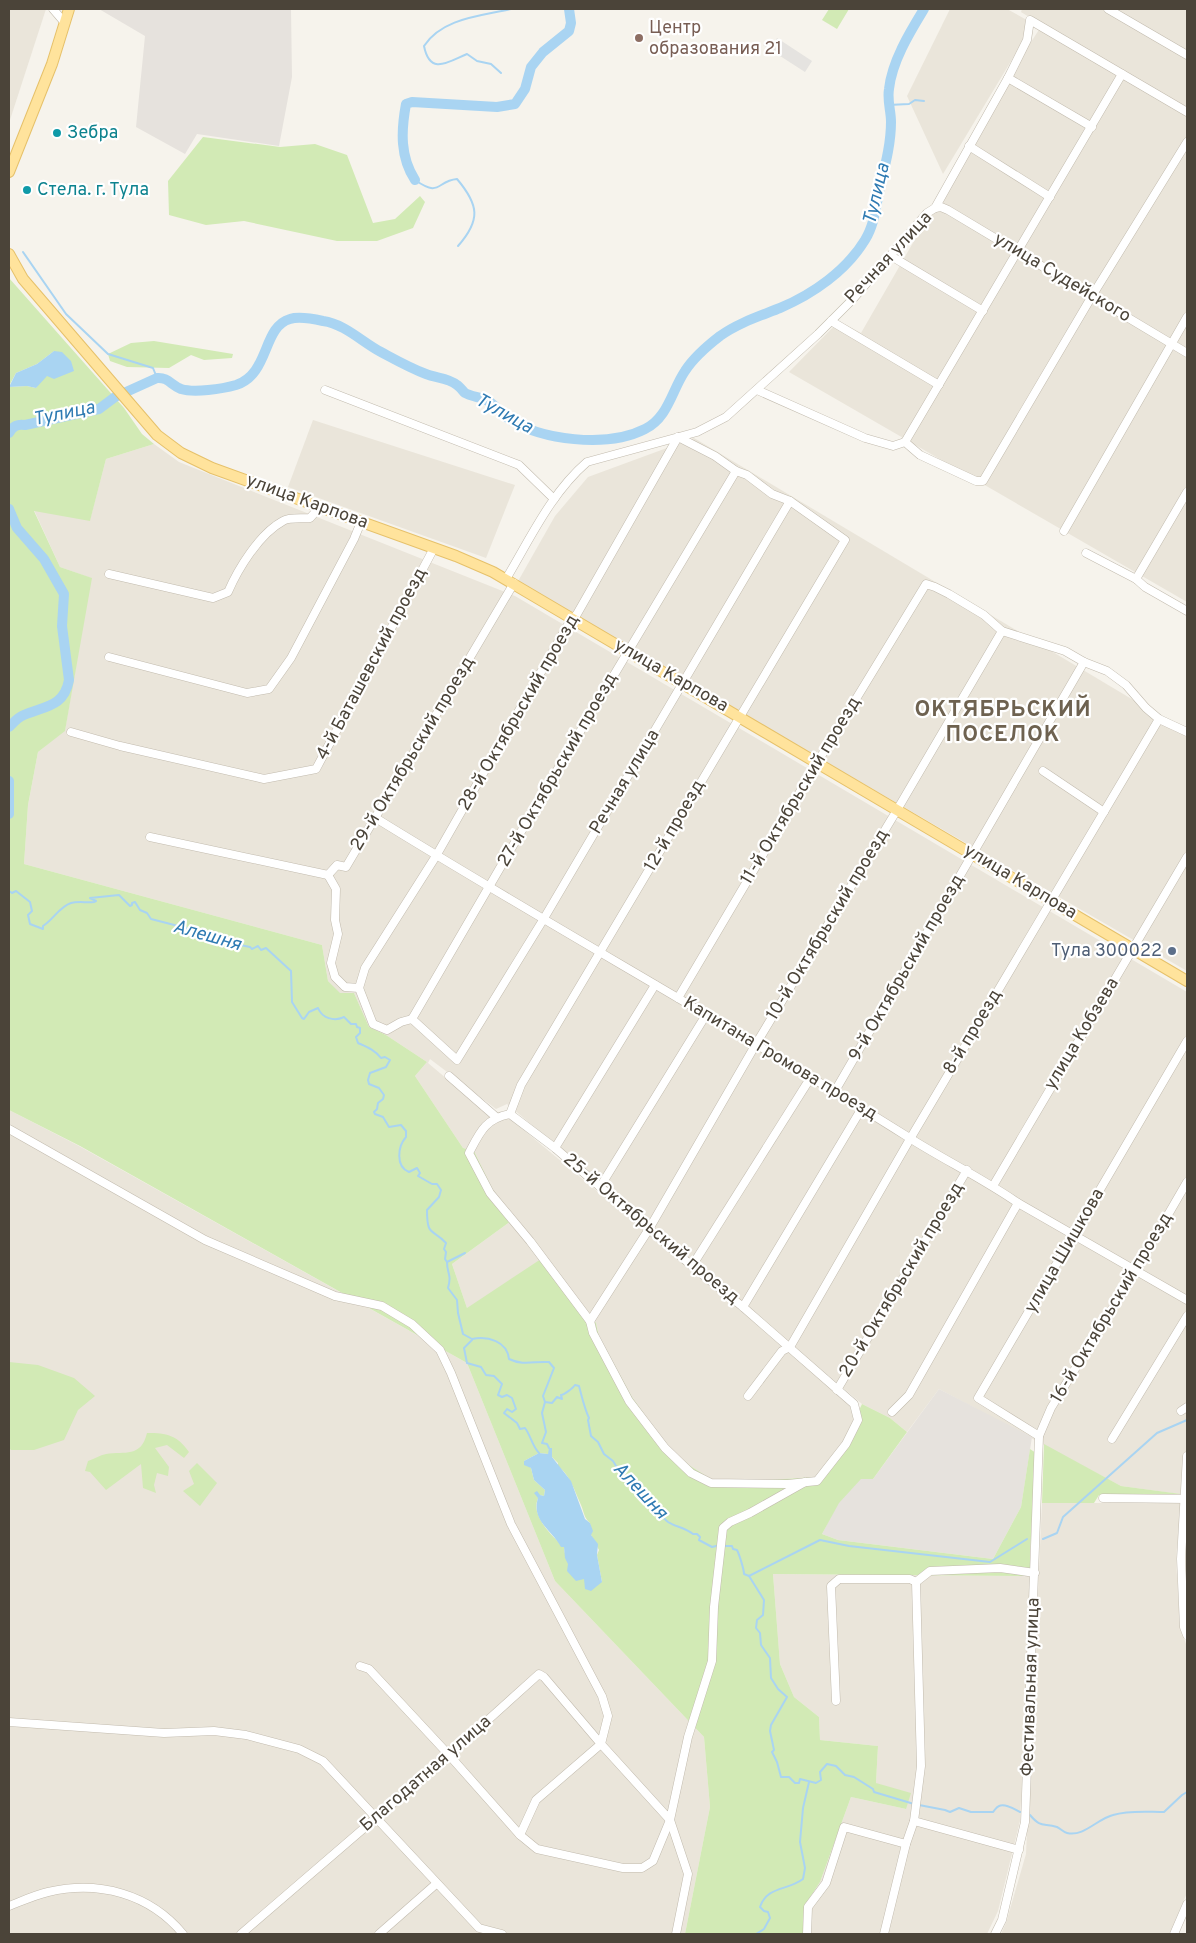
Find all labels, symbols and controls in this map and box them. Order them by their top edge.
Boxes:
place label: Центр образования 21 [649,17,782,61]
marker: Центр образования 21 [633,32,645,44]
place label: Зебра [67,122,118,145]
marker: Зебра [51,127,63,139]
water label: Тулица [858,161,896,227]
place label: Стела. г. Тула [37,179,149,202]
marker: Стела. г. Тула [21,184,33,196]
street label: Речная улица [840,207,938,309]
street label: улица Судейского [989,228,1135,328]
water label: Тулица [471,388,537,440]
water label: Тулица [31,396,97,432]
street label: улица Карпова [243,469,371,535]
street label: 4-й Баташевский проезд [311,564,433,764]
street label: 28-й Октябрьский проезд [453,611,585,815]
street label: улица Карпова [610,634,732,718]
street label: 29-й Октябрьский проезд [346,653,480,855]
street label: 27-й Октябрьский проезд [493,669,623,871]
street label: 11-й Октябрьский проезд [736,693,866,889]
district label: ОКТЯБРЬСКИЙ ПОСЕЛОК [915,694,1091,749]
street label: Речная улица [585,725,665,839]
street label: 12-й проезд [639,776,711,876]
street label: 10-й Октябрьский проезд [762,825,894,1025]
street label: улица Карпова [959,839,1081,925]
street label: 9-й Октябрьский проезд [844,870,970,1065]
water label: Алешня [170,915,245,957]
place label: Тула 300022 [1051,940,1162,963]
marker: Тула 300022 [1166,945,1178,957]
street label: улица Кобзева [1039,974,1125,1094]
street label: 8-й проезд [939,985,1007,1079]
street label: Капитана Громова проезд [679,992,881,1126]
street label: 25-й Октябрьский проезд [558,1148,744,1310]
street label: 20-й Октябрьский проезд [835,1178,969,1382]
street label: улица Шишкова [1020,1185,1110,1317]
street label: 16-й Октябрьский проезд [1046,1208,1178,1408]
water label: Алешня [607,1457,673,1526]
street label: Фестивальная улица [1016,1597,1046,1777]
street label: Благодатная улица [356,1711,496,1837]

